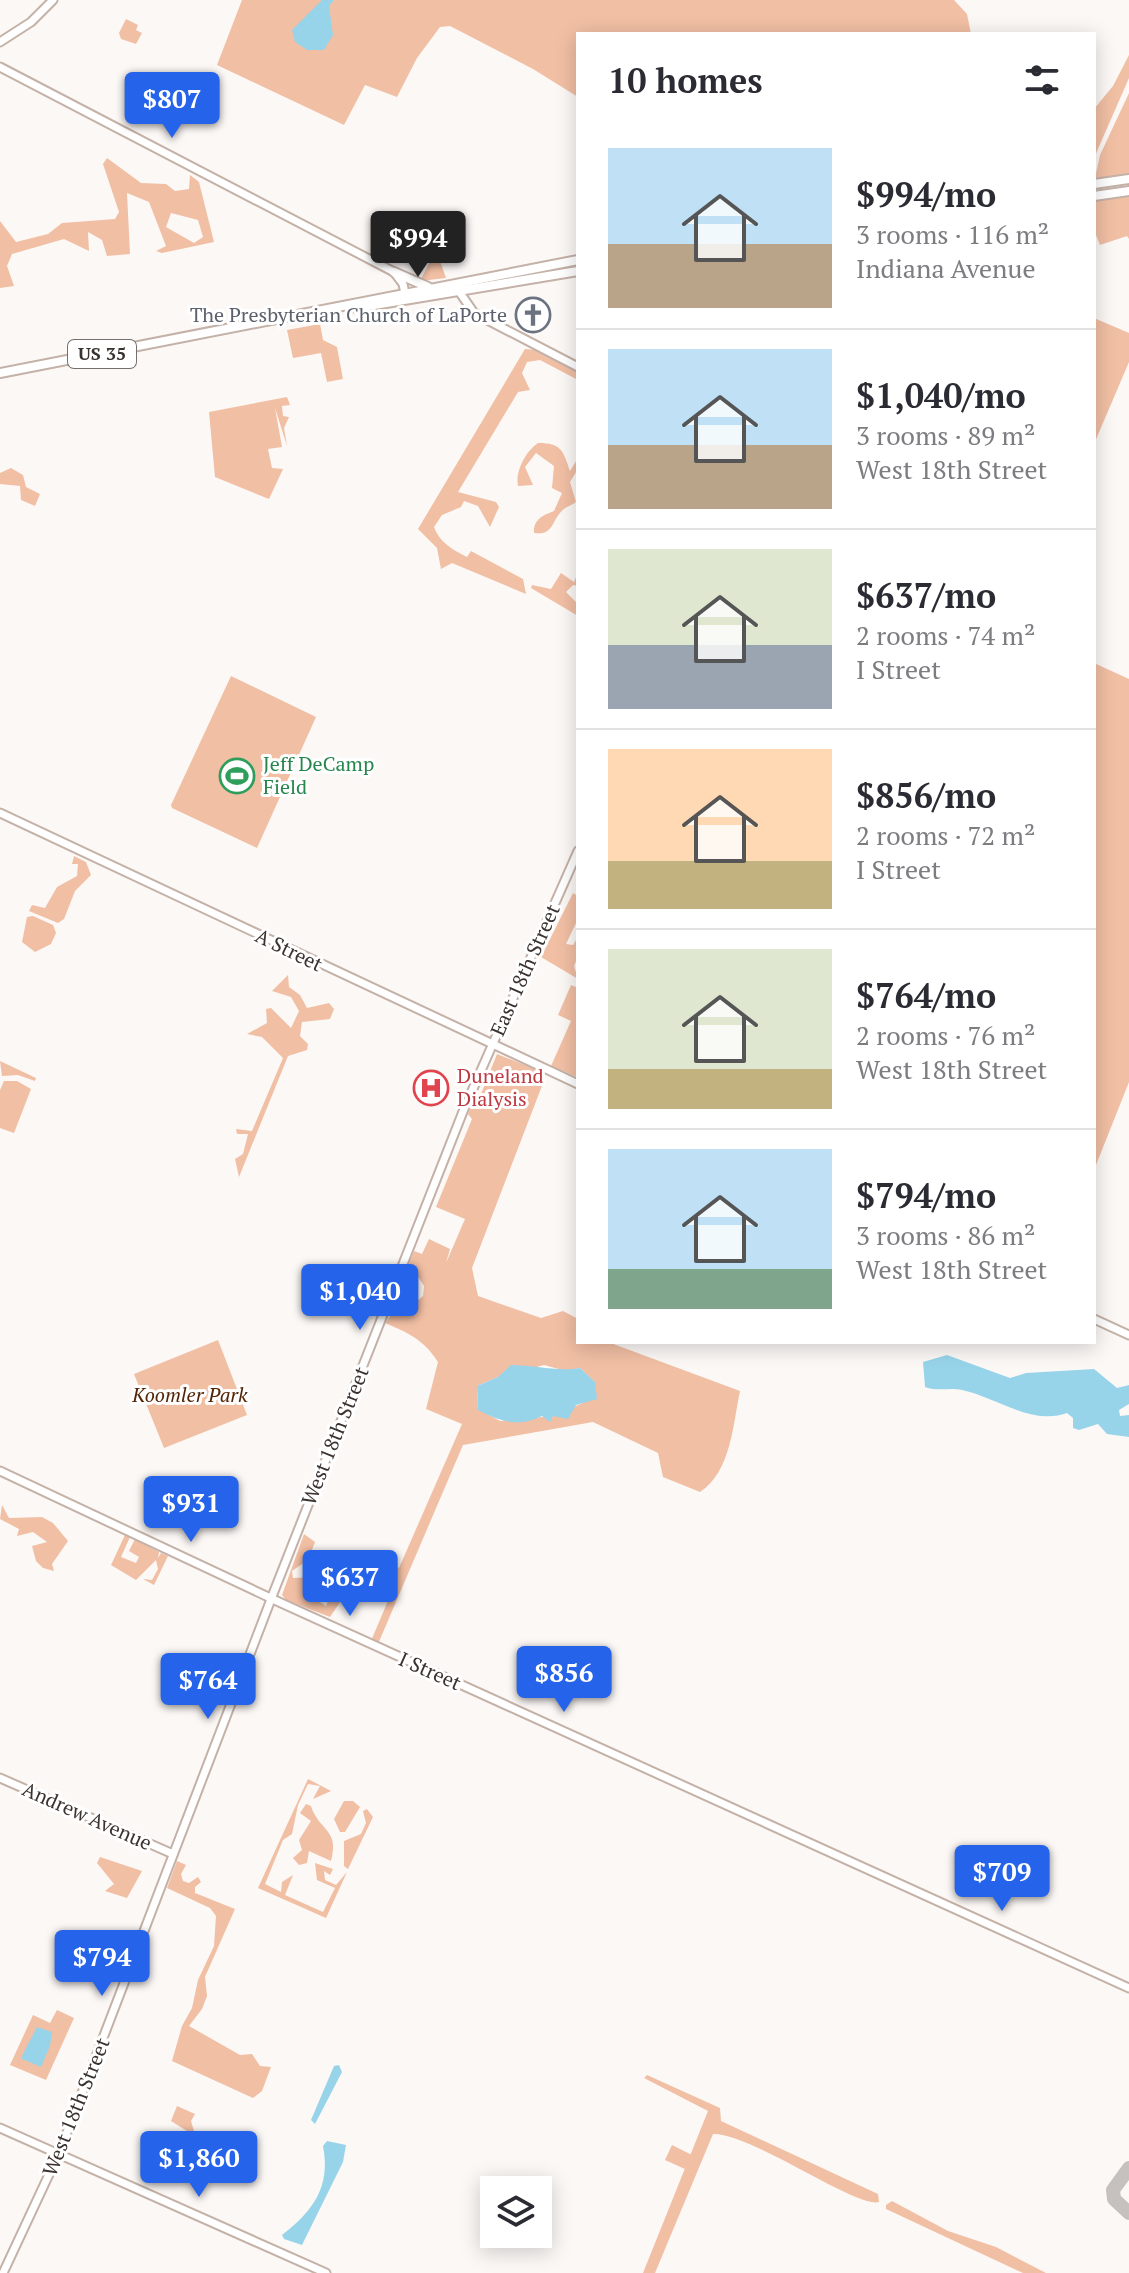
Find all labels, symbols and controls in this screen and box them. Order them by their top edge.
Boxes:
text: 10 homes [608,58,763,103]
icon: filters [1020,58,1064,102]
pin: $807 [125,72,219,140]
text: $807 [143,81,201,115]
text: $994/mo [856,172,996,217]
icon: home [672,180,768,276]
pin: $994 [371,211,465,279]
text: 3 rooms · 116 m² [856,217,1049,251]
text: $994 [389,220,447,254]
text: Indiana Avenue [856,251,1036,285]
church icon: The Presbyterian Church of LaPorte [514,296,552,334]
place label: The Presbyterian Church of LaPorte [190,301,507,328]
road number: US 35 [68,340,136,368]
text: $1,040/mo [856,373,1026,418]
icon: home [672,381,768,477]
text: 3 rooms · 89 m² [856,418,1035,452]
text: West 18th Street [856,452,1047,486]
text: $637/mo [856,573,996,618]
icon: home [672,581,768,677]
text: 2 rooms · 74 m² [856,618,1035,652]
text: I Street [856,652,941,686]
place label: Jeff DeCamp Field [263,750,374,800]
sports icon: Jeff DeCamp Field [218,757,256,795]
text: $856/mo [856,773,996,818]
icon: home [672,781,768,877]
text: 2 rooms · 72 m² [856,818,1035,852]
text: I Street [856,852,941,886]
street label: East 18th Street [483,899,566,1040]
street label: A Street [251,922,328,978]
text: $764/mo [856,973,996,1018]
icon: home [672,981,768,1077]
text: 2 rooms · 76 m² [856,1018,1035,1052]
text: West 18th Street [856,1052,1047,1086]
place label: Duneland Dialysis [457,1062,544,1112]
hospital icon: Duneland Dialysis [412,1069,450,1107]
text: $794/mo [856,1173,996,1218]
icon: home [672,1181,768,1277]
text: 3 rooms · 86 m² [856,1218,1035,1252]
text: West 18th Street [856,1252,1047,1286]
pin: $1,040 [295,1264,425,1332]
text: $1,040 [319,1273,401,1307]
street label: West 18th Street [294,1362,375,1509]
park label: Koomler Park [131,1381,248,1408]
pin: $931 [144,1476,238,1544]
text: $931 [162,1485,220,1519]
pin: $637 [303,1550,397,1618]
text: $637 [321,1559,379,1593]
street label: I Street [395,1645,466,1696]
pin: $856 [517,1646,611,1714]
pin: $764 [161,1653,255,1721]
text: $856 [535,1655,593,1689]
text: $764 [179,1662,237,1696]
street label: Andrew Avenue [18,1775,156,1856]
pin: $709 [955,1845,1049,1913]
text: $709 [973,1854,1031,1888]
pin: $794 [55,1930,149,1998]
text: $794 [73,1939,131,1973]
street label: West 18th Street [35,2033,116,2180]
pin: $1,860 [134,2131,264,2199]
text: $1,860 [158,2140,240,2174]
map controls [480,2176,552,2248]
button: layers [480,2176,552,2248]

